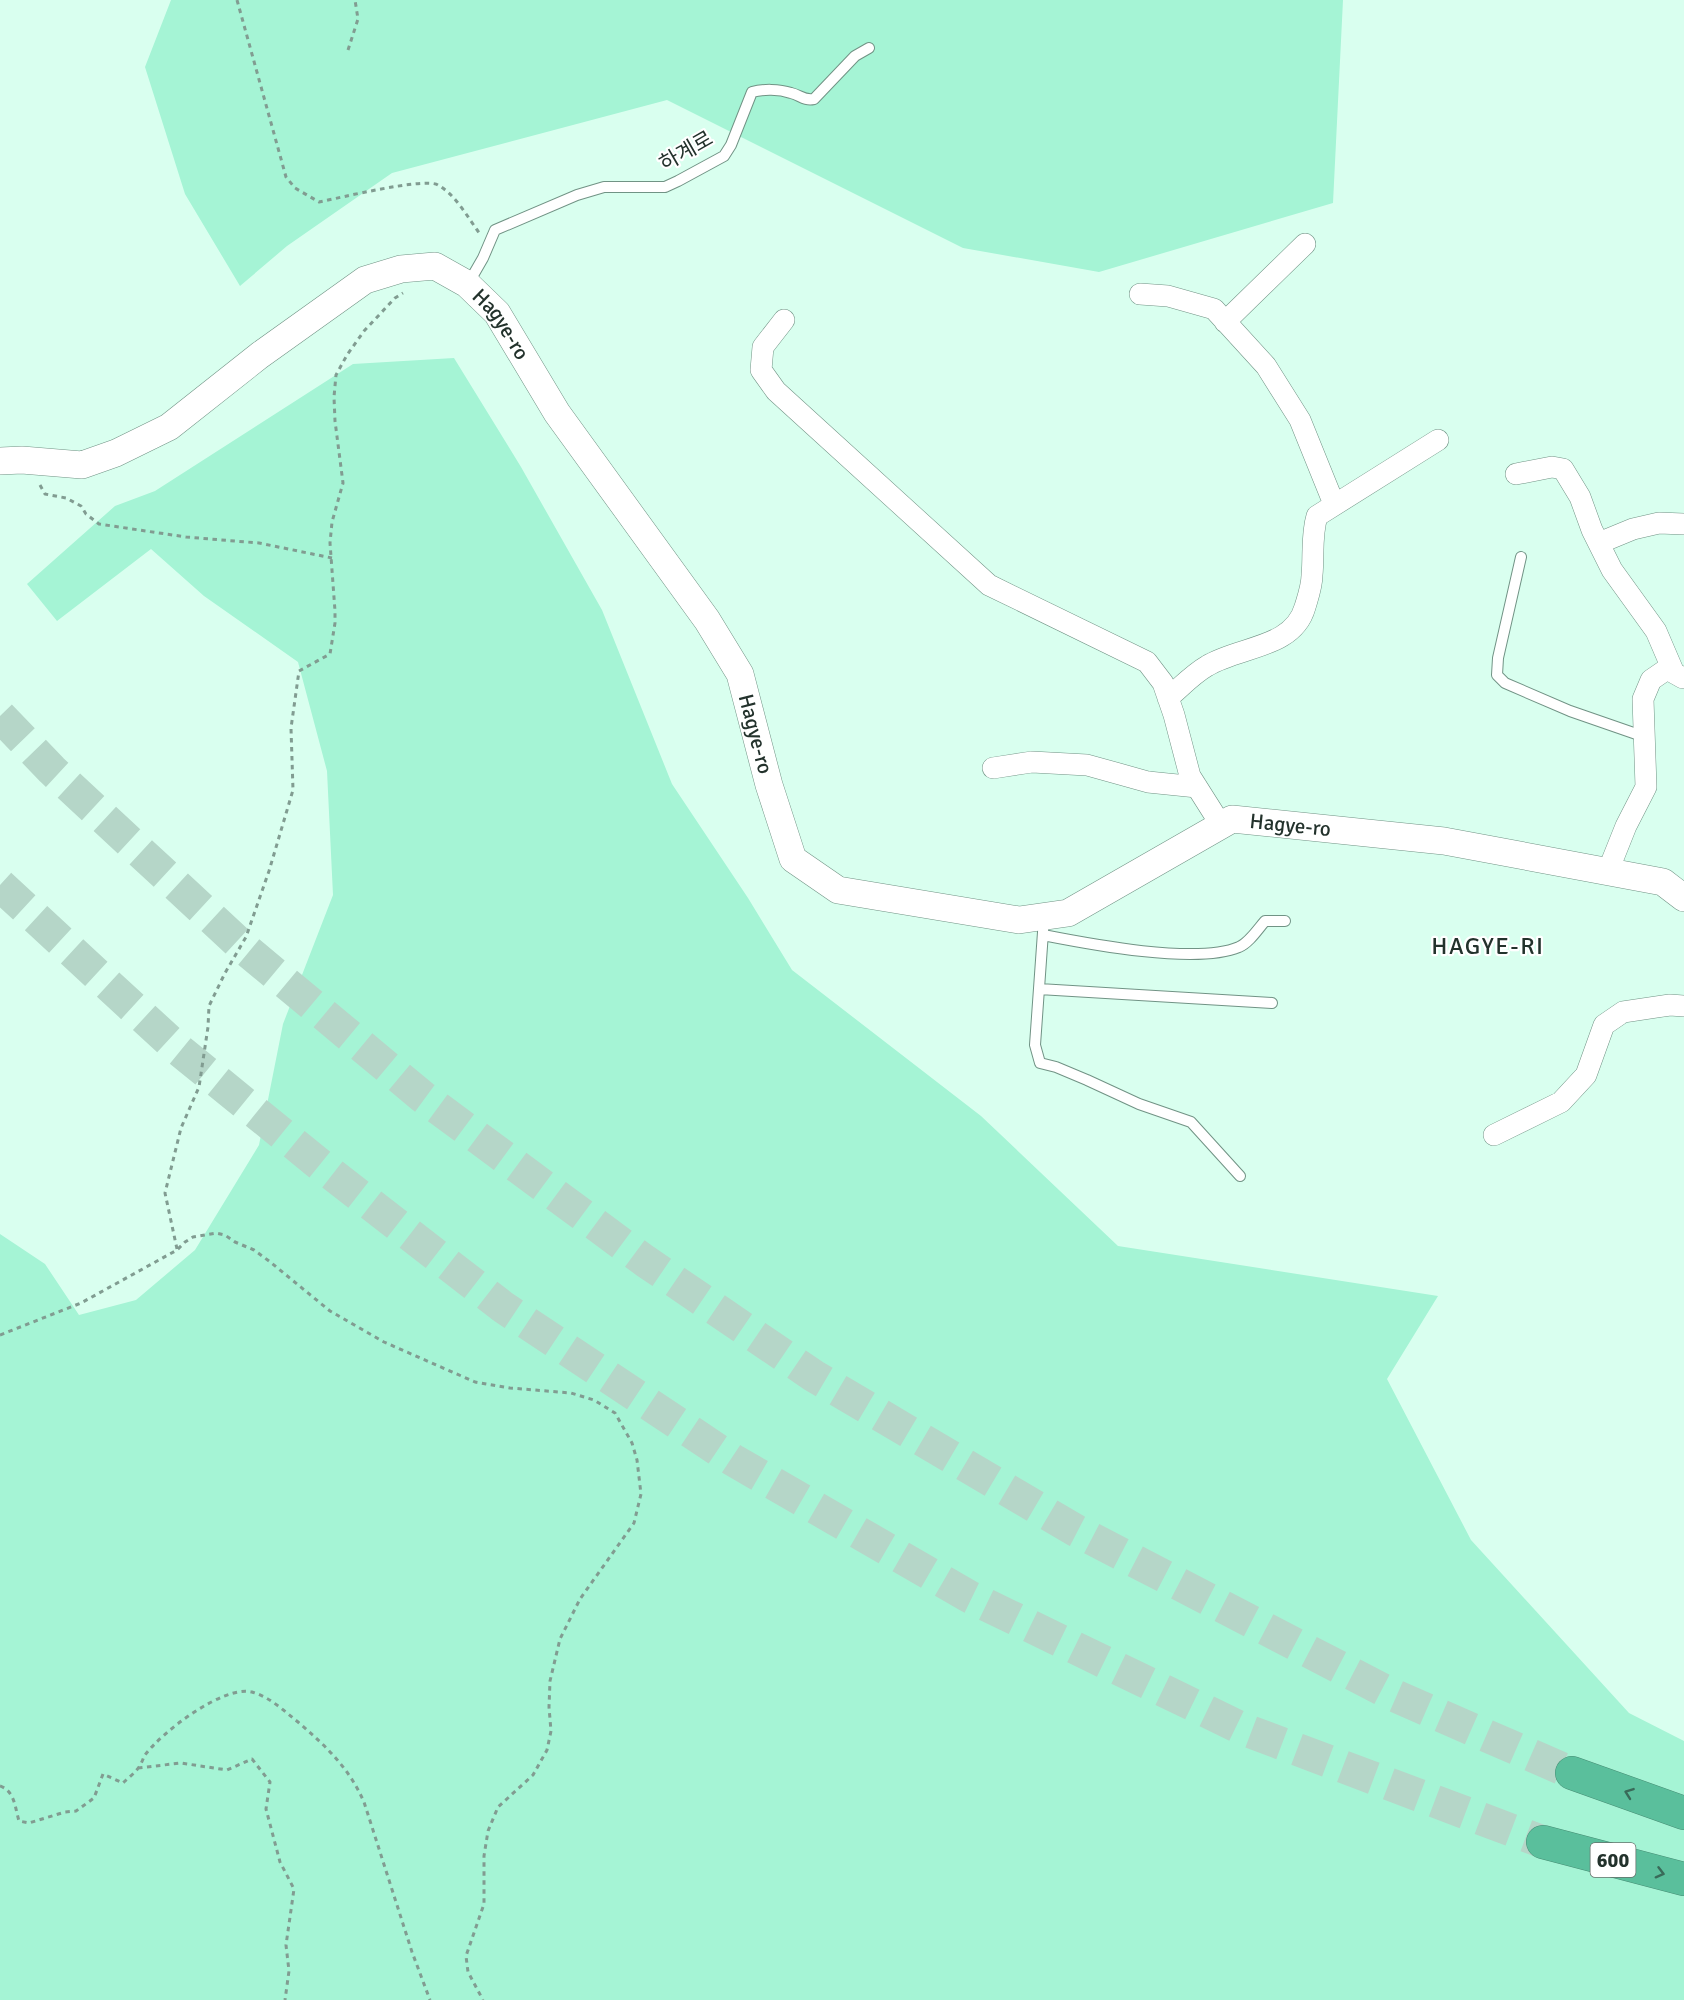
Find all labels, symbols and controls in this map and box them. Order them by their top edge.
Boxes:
street label: 하계로 [654,125,718,177]
street label: Hagye-ro [467,283,535,364]
street label: Hagye-ro [733,691,779,777]
street label: Hagye-ro [1248,808,1332,842]
district label: HAGYE-RI [1431,931,1545,961]
one-way arrow [1624,1788,1635,1801]
road number: 600 [1590,1843,1636,1877]
one-way arrow [1655,1865,1665,1878]

